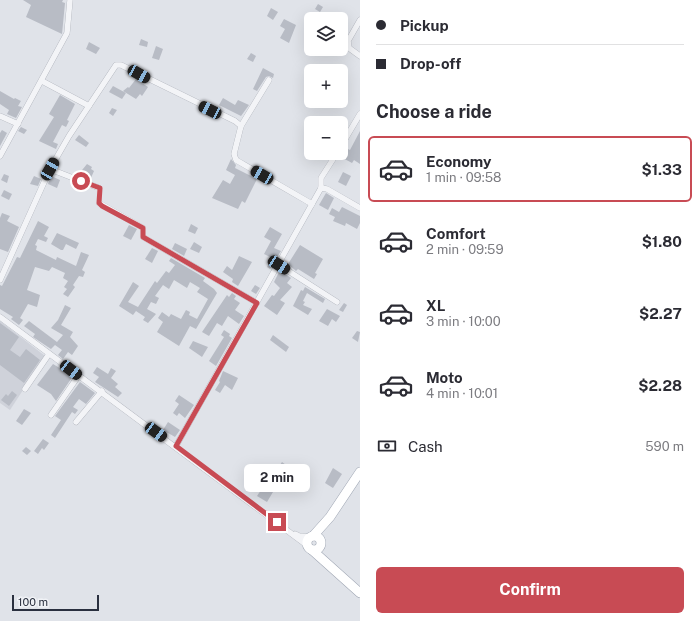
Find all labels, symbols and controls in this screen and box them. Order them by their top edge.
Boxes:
map controls [304,12,348,160]
button: layers [304,12,348,56]
text: Pickup [400,17,449,34]
text: Drop-off [400,55,461,72]
car [126,63,152,85]
button: + [304,64,348,108]
car [197,99,223,121]
text: Choose a ride [376,101,492,122]
button: − [304,116,348,160]
icon: car [378,151,414,187]
text: Economy [426,153,491,170]
car [39,156,61,182]
text: $1.33 [641,161,682,178]
car [249,164,275,186]
text: 1 min · 09:58 [426,170,501,185]
route start [72,172,90,190]
icon: car [378,223,414,259]
text: Comfort [426,225,486,242]
text: $1.80 [642,233,682,250]
text: 2 min · 09:59 [426,242,504,257]
car [266,253,292,277]
icon: car [378,295,414,331]
text: XL [426,297,445,314]
text: $2.27 [639,305,682,322]
text: 3 min · 10:00 [426,314,501,329]
car [58,358,84,382]
icon: car [378,367,414,403]
text: Moto [426,369,463,386]
text: $2.28 [638,377,682,394]
text: 4 min · 10:01 [426,386,498,401]
car [143,420,169,444]
icon: cash [376,435,398,457]
text: Cash [408,438,443,455]
text: 590 m [645,439,684,454]
callout: 2 min [244,464,310,492]
text: 2 min [260,470,294,485]
route end [268,513,286,531]
button: Confirm [376,567,684,613]
scale bar [12,593,99,612]
text: 100 m [18,596,48,608]

